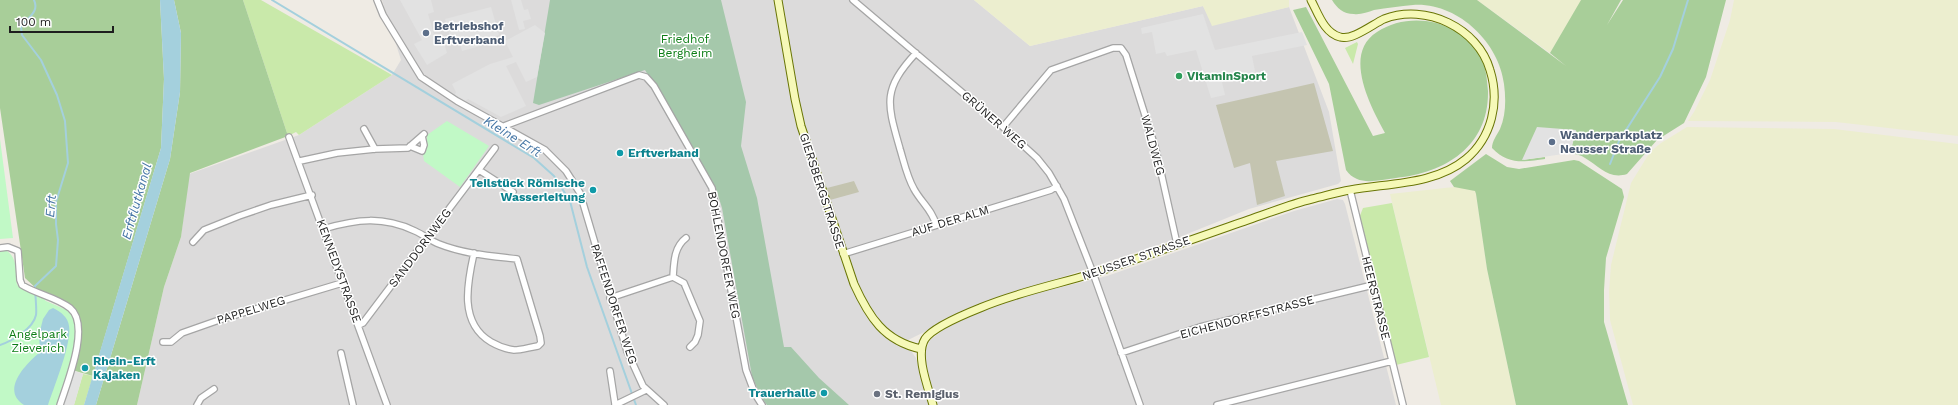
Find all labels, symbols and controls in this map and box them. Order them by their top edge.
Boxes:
scale bar [10,8,113,34]
text: 100 m [16,15,51,29]
place label: Betriebshof Erftverband [434,19,505,47]
marker: Betriebshof Erftverband [421,28,431,38]
park label: Friedhof Bergheim [658,32,712,60]
place label: VitaminSport [1187,69,1267,83]
marker: VitaminSport [1174,71,1184,81]
street label: GRÜNER WEG [959,88,1029,152]
water label: Kleine Erft [481,113,545,160]
street label: WALDWEG [1138,113,1168,177]
place label: Wanderparkplatz Neusser Straße [1560,128,1662,156]
street label: GIERSBERGSTRASSE [797,131,847,251]
marker: Wanderparkplatz Neusser Straße [1547,137,1557,147]
place label: Erftverband [628,146,699,160]
marker: Erftverband [615,148,625,158]
water label: Erftflutkanal [118,161,155,241]
place label: Teilstück Römische Wasserleitung [470,176,585,204]
marker: Teilstück Römische Wasserleitung [588,185,598,195]
street label: BOHLENDORFER WEG [705,190,743,320]
water label: Erft [42,193,59,218]
street label: AUF DER ALM [909,203,991,239]
street label: SANDDORNWEG [386,206,454,290]
street label: KENNEDYSTRASSE [314,217,364,325]
street label: NEUSSER STRASSE [1080,233,1192,283]
street label: PAFFENDORFER WEG [588,242,640,366]
street label: HEERSTRASSE [1359,255,1393,342]
street label: EICHENDORFFSTRASSE [1178,292,1316,342]
street label: PAPPELWEG [215,293,287,327]
park label: Angelpark Zieverich [9,327,67,355]
place label: Rhein-Erft Kajaken [93,354,156,382]
marker: Rhein-Erft Kajaken [80,363,90,373]
place label: Trauerhalle [748,386,816,400]
place label: St. Remigius [885,387,960,401]
marker: Trauerhalle [819,388,829,398]
marker: St. Remigius [872,389,882,399]

